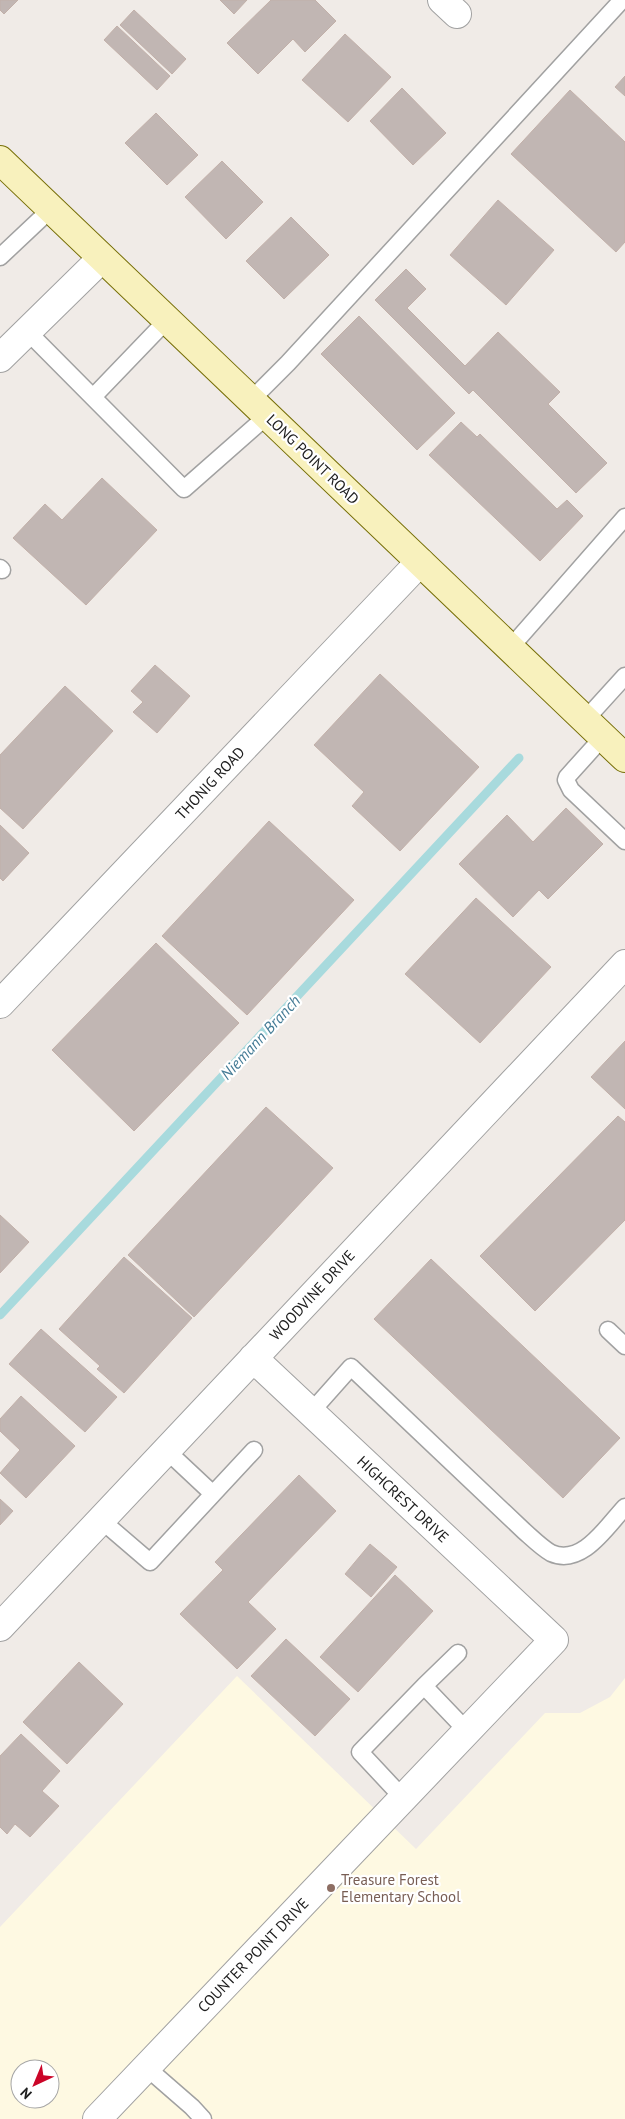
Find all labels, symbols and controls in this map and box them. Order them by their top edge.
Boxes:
street label: LONG POINT ROAD [263,410,363,508]
street label: THONIG ROAD [171,742,249,824]
water label: Niemann Branch [216,991,304,1083]
street label: WOODVINE DRIVE [265,1246,359,1344]
street label: HIGHCREST DRIVE [353,1452,453,1546]
place label: Treasure Forest Elementary School [341,1870,461,1906]
marker: Treasure Forest Elementary School [325,1882,337,1894]
street label: COUNTER POINT DRIVE [193,1894,313,2016]
north arrow [10,2059,60,2109]
text: N [16,2084,36,2103]

